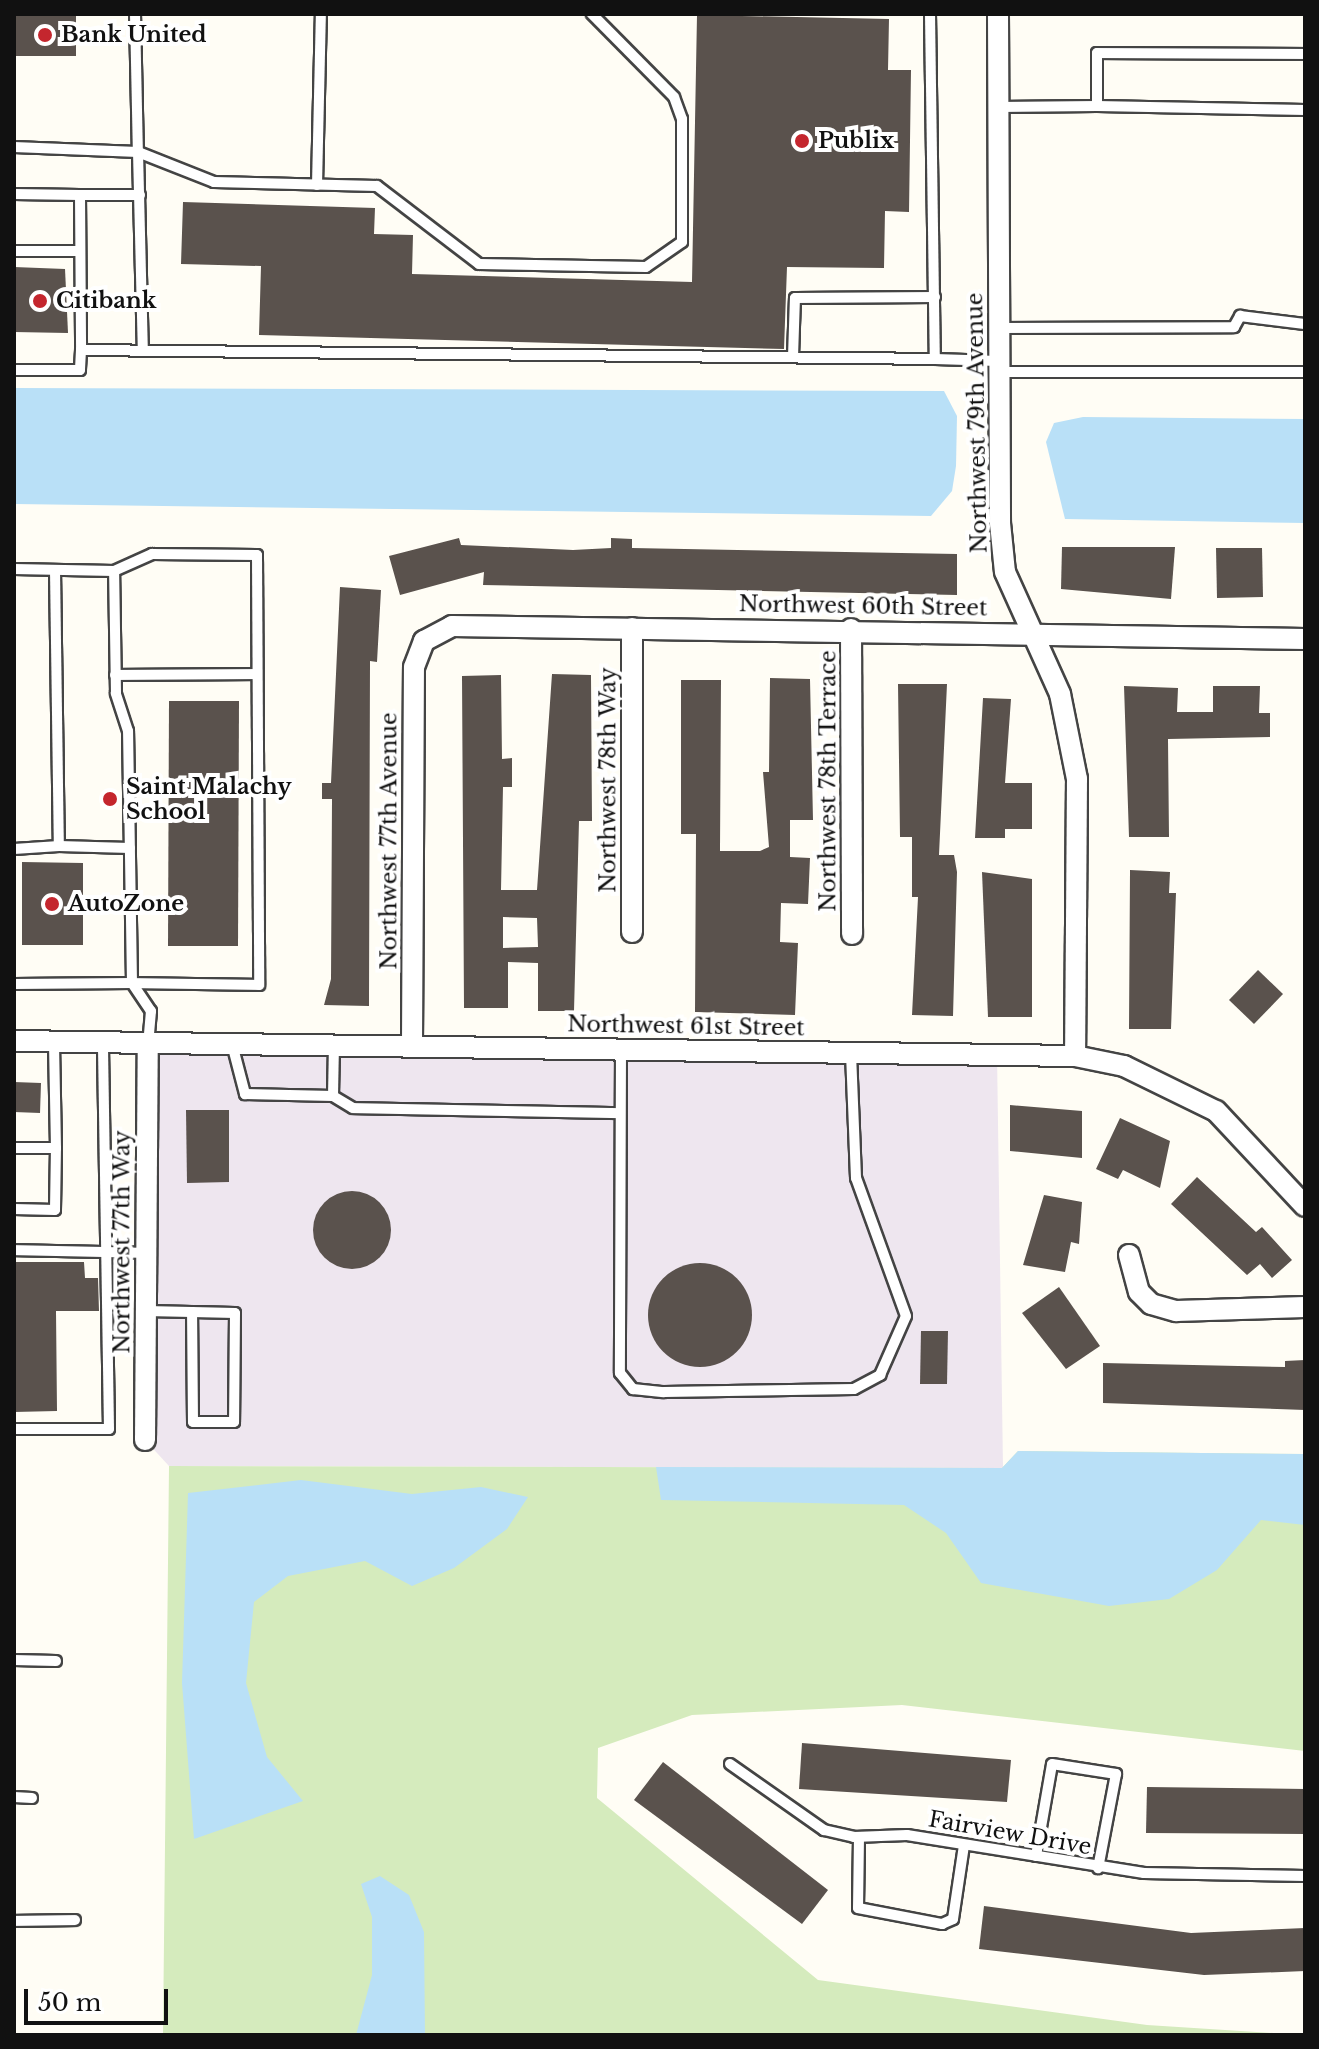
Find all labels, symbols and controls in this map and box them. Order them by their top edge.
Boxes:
place label: Bank United [61,22,207,48]
marker: Bank United [36,26,54,44]
place label: Publix [818,128,894,154]
marker: Publix [793,132,811,150]
place label: Citibank [56,288,156,314]
marker: Citibank [31,292,49,310]
street label: Northwest 79th Avenue [962,292,992,554]
street label: Northwest 60th Street [739,591,987,621]
street label: Northwest 78th Terrace [815,650,841,912]
street label: Northwest 78th Way [595,667,621,893]
street label: Northwest 77th Avenue [376,712,402,970]
place label: Saint Malachy School [126,773,291,824]
marker: Saint Malachy School [101,790,119,808]
place label: AutoZone [68,891,184,917]
marker: AutoZone [43,895,61,913]
street label: Northwest 61st Street [567,1011,805,1041]
street label: Northwest 77th Way [109,1130,135,1354]
street label: Fairview Drive [926,1806,1094,1860]
scale bar [28,1973,172,2023]
text: 50 m [38,1988,101,2017]

